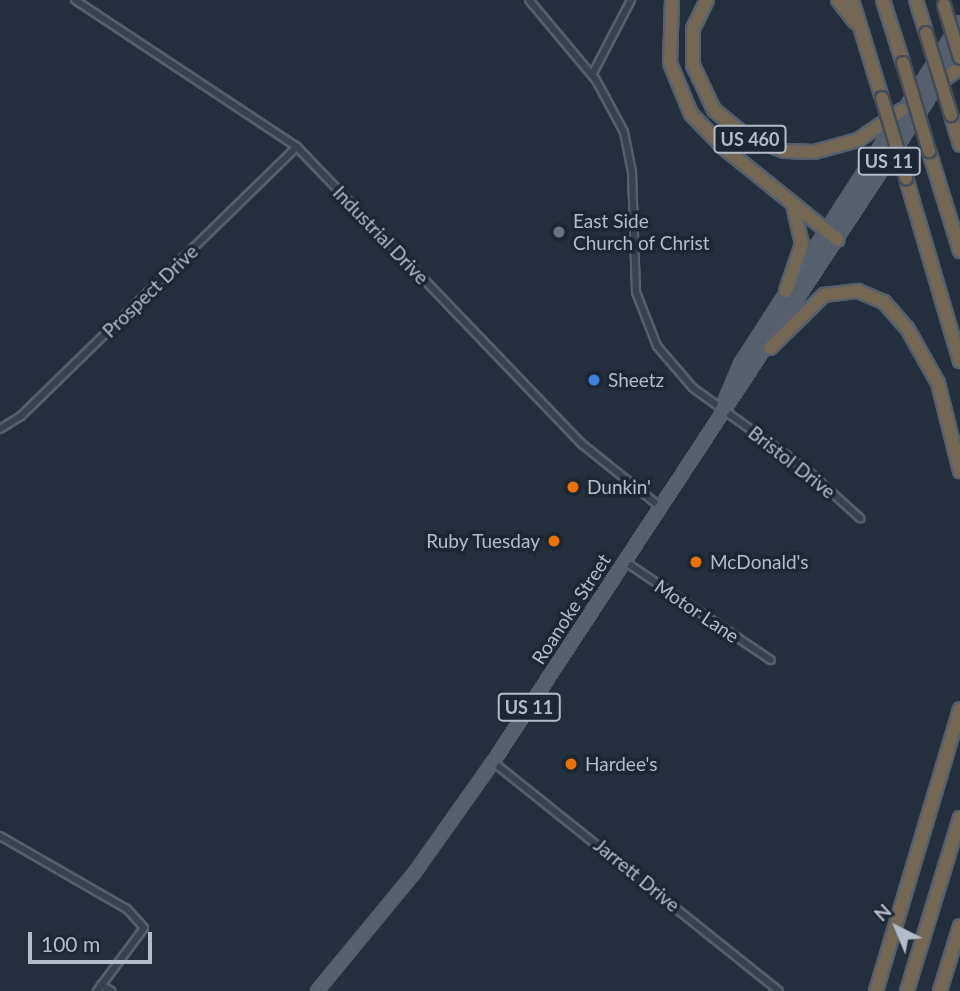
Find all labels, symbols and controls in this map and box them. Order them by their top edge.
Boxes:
road number: US 460 [713,124,787,154]
road number: US 11 [858,146,920,176]
street label: Industrial Drive [328,181,434,289]
place label: East Side Church of Christ [573,210,710,254]
marker: East Side Church of Christ [551,224,567,240]
street label: Prospect Drive [98,240,202,342]
place label: Sheetz [608,369,664,391]
marker: Sheetz [586,372,602,388]
street label: Bristol Drive [744,421,840,503]
place label: Dunkin' [587,476,651,498]
marker: Dunkin' [565,479,581,495]
place label: Ruby Tuesday [425,530,540,552]
marker: Ruby Tuesday [546,533,562,549]
street label: Roanoke Street [527,550,615,668]
place label: McDonald's [710,551,809,573]
marker: McDonald's [688,554,704,570]
street label: Motor Lane [650,574,744,648]
road number: US 11 [498,692,560,722]
place label: Hardee's [585,753,658,775]
marker: Hardee's [563,756,579,772]
street label: Jarrett Drive [590,834,684,916]
north arrow [862,893,932,963]
text: N [869,899,896,926]
scale bar [32,918,156,962]
text: 100 m [41,931,100,956]

